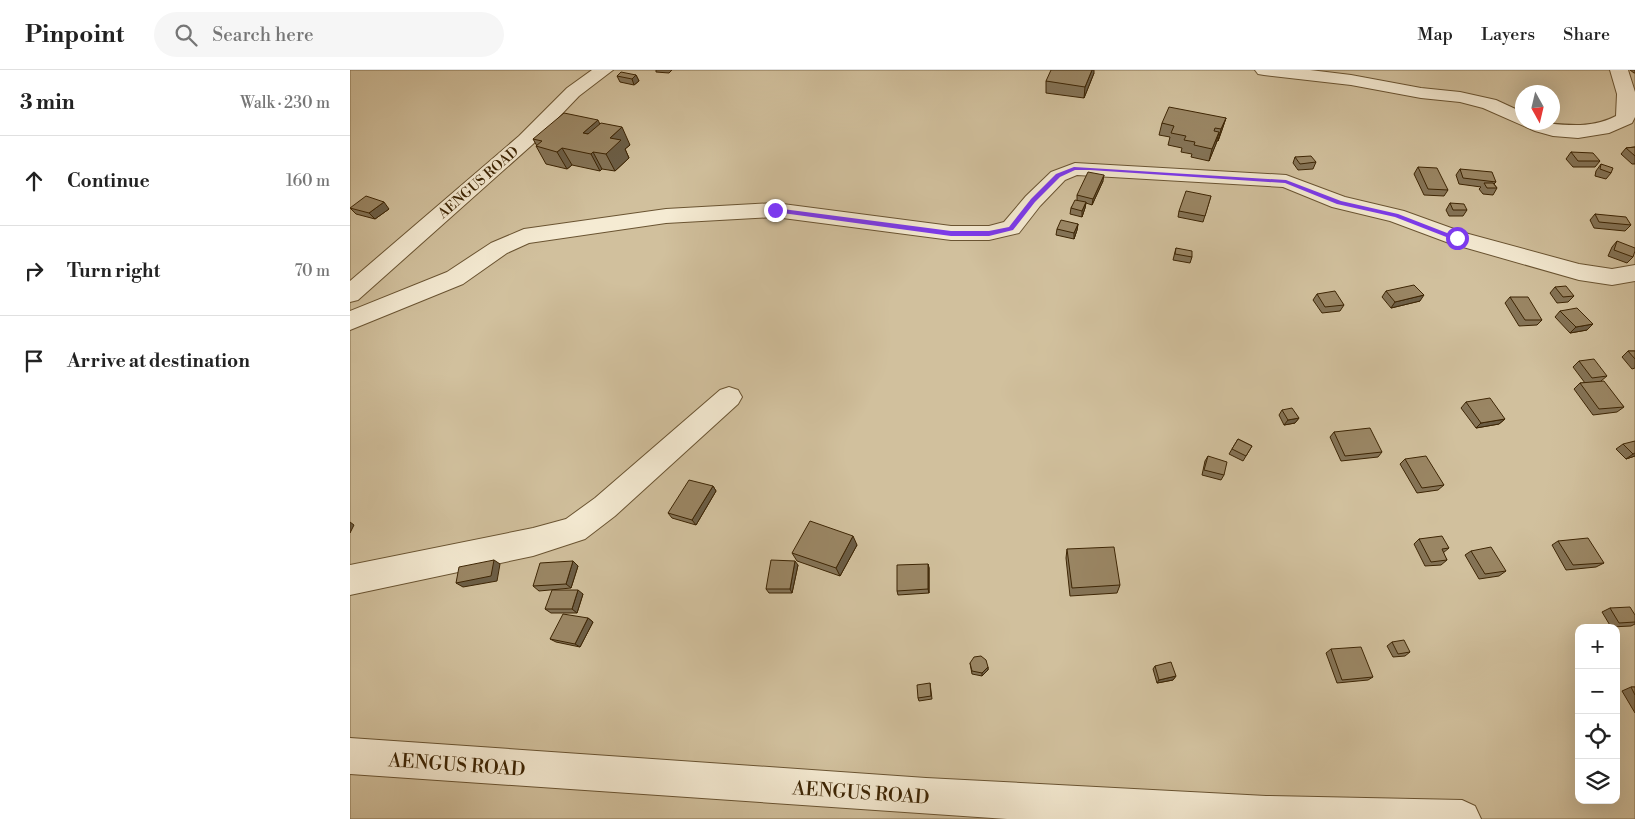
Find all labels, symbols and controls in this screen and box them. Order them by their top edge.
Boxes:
search box [154,12,504,57]
text: Pinpoint [25,20,124,50]
icon: search [172,21,200,49]
text: Search here [212,23,314,47]
text: Map [1418,23,1453,46]
text: Layers [1481,23,1535,46]
text: Share [1563,23,1610,46]
north arrow [1515,85,1560,130]
text: 3 min [20,90,75,116]
text: Walk · 230 m [240,93,330,113]
street label: AENGUS ROAD [434,143,523,223]
icon: ahead [20,167,48,195]
text: Continue [67,169,150,193]
text: 160 m [286,171,330,191]
route end [764,199,787,222]
route start [1446,227,1469,250]
icon: right [20,257,48,285]
text: Turn right [67,259,160,283]
text: 70 m [294,261,330,281]
icon: arrive [20,347,48,375]
text: Arrive at destination [67,349,250,373]
map controls [1575,624,1620,804]
button: + [1575,624,1620,669]
button: − [1575,669,1620,714]
button: locate [1575,714,1620,759]
street label: AENGUS ROAD [387,748,526,782]
button: layers [1575,759,1620,804]
street label: AENGUS ROAD [791,776,930,810]

